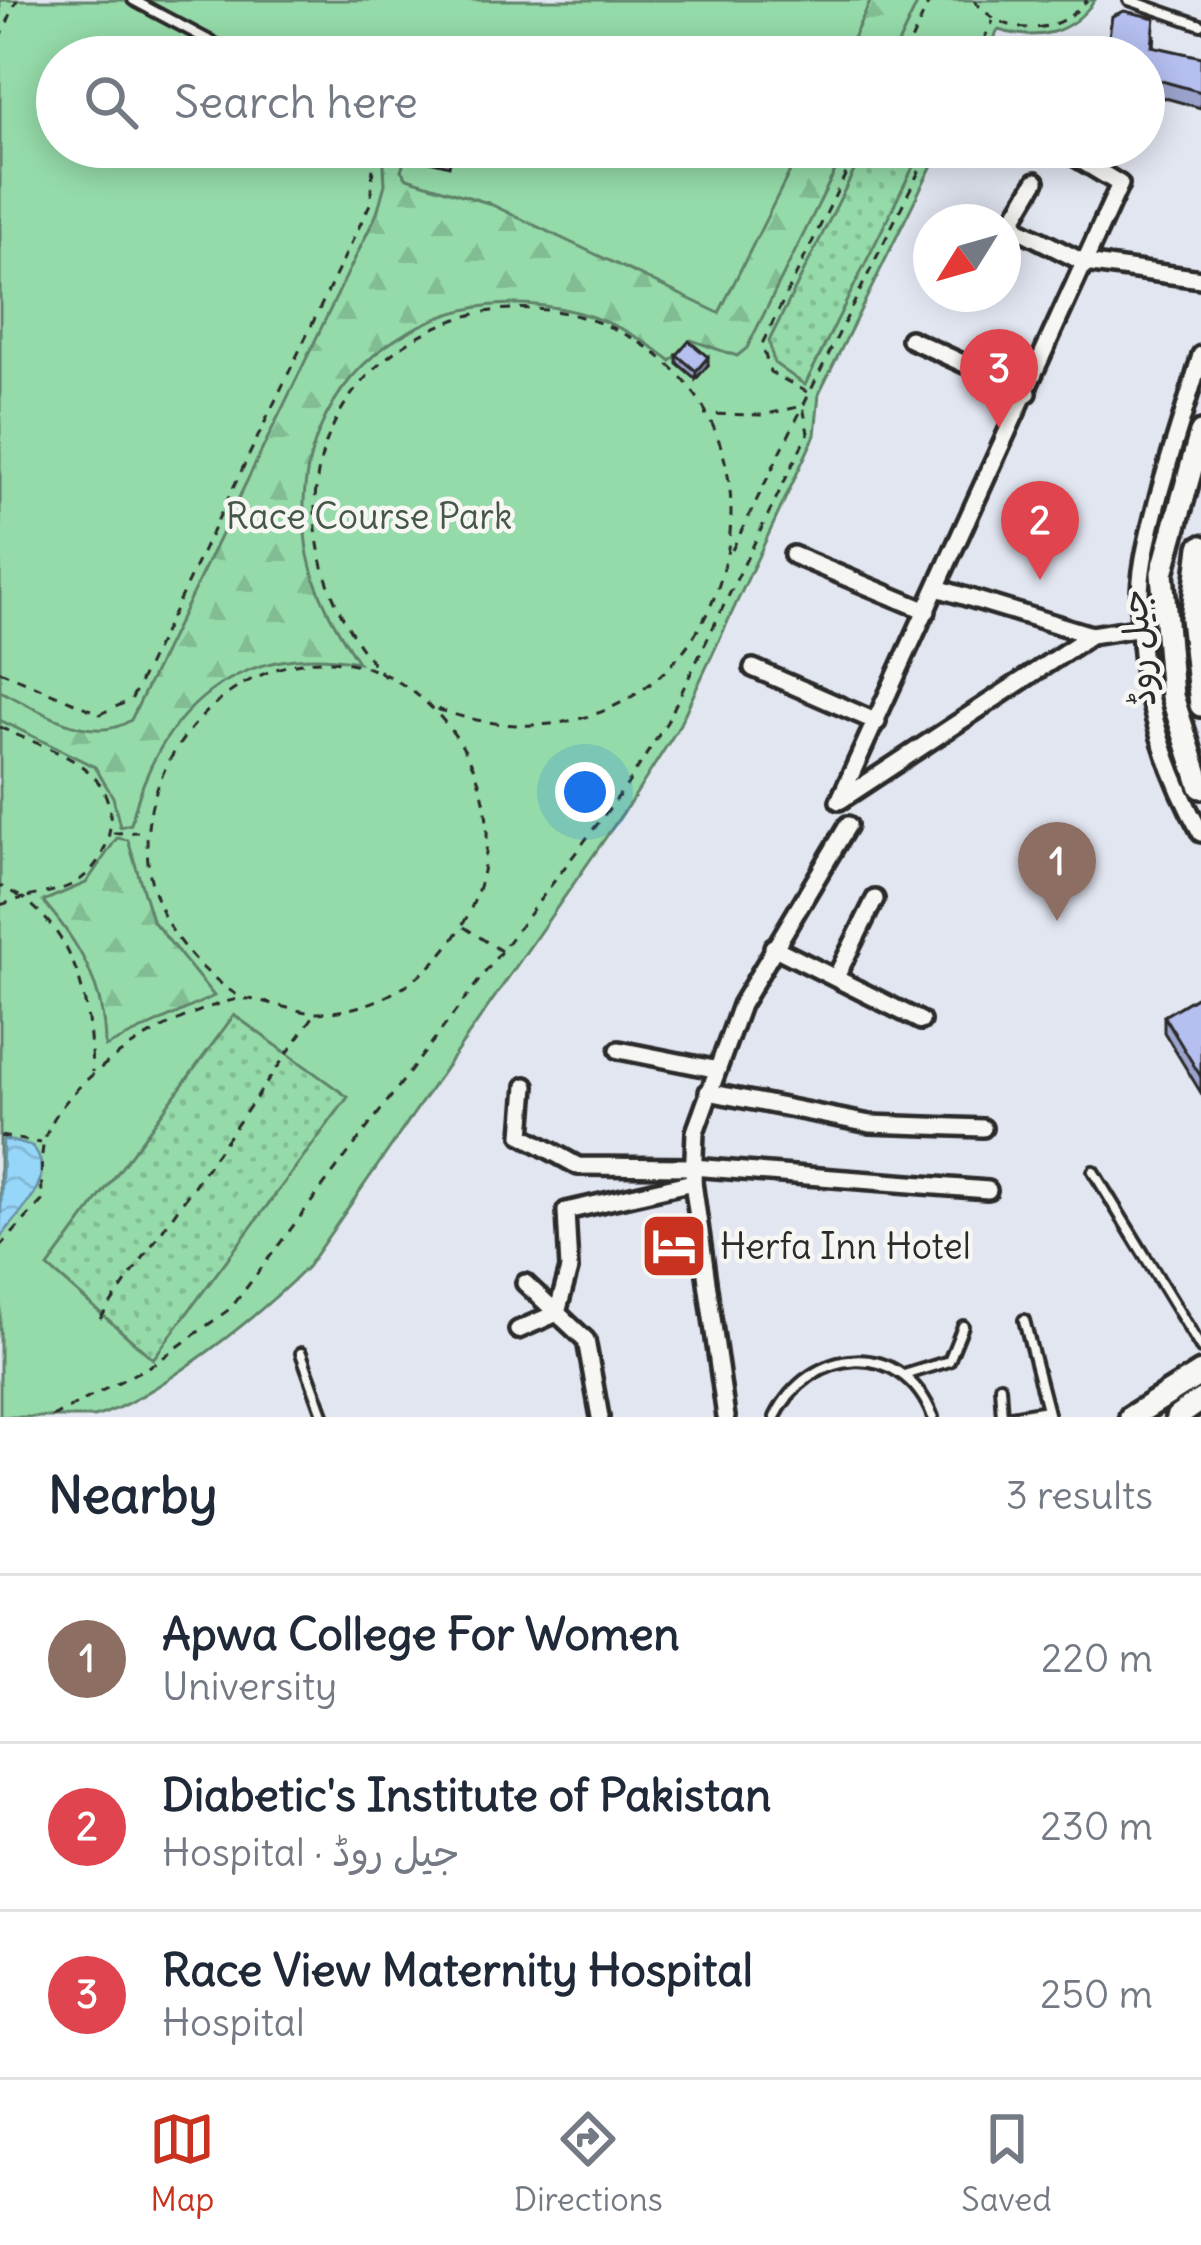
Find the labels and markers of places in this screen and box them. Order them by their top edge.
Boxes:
pin: 3 [960,329,1038,428]
pin: 2 [1001,481,1079,580]
pin: 1 [1018,822,1096,921]
hotel icon: Herfa Inn Hotel [639,1211,709,1281]
place label: Herfa Inn Hotel [720,1224,971,1269]

